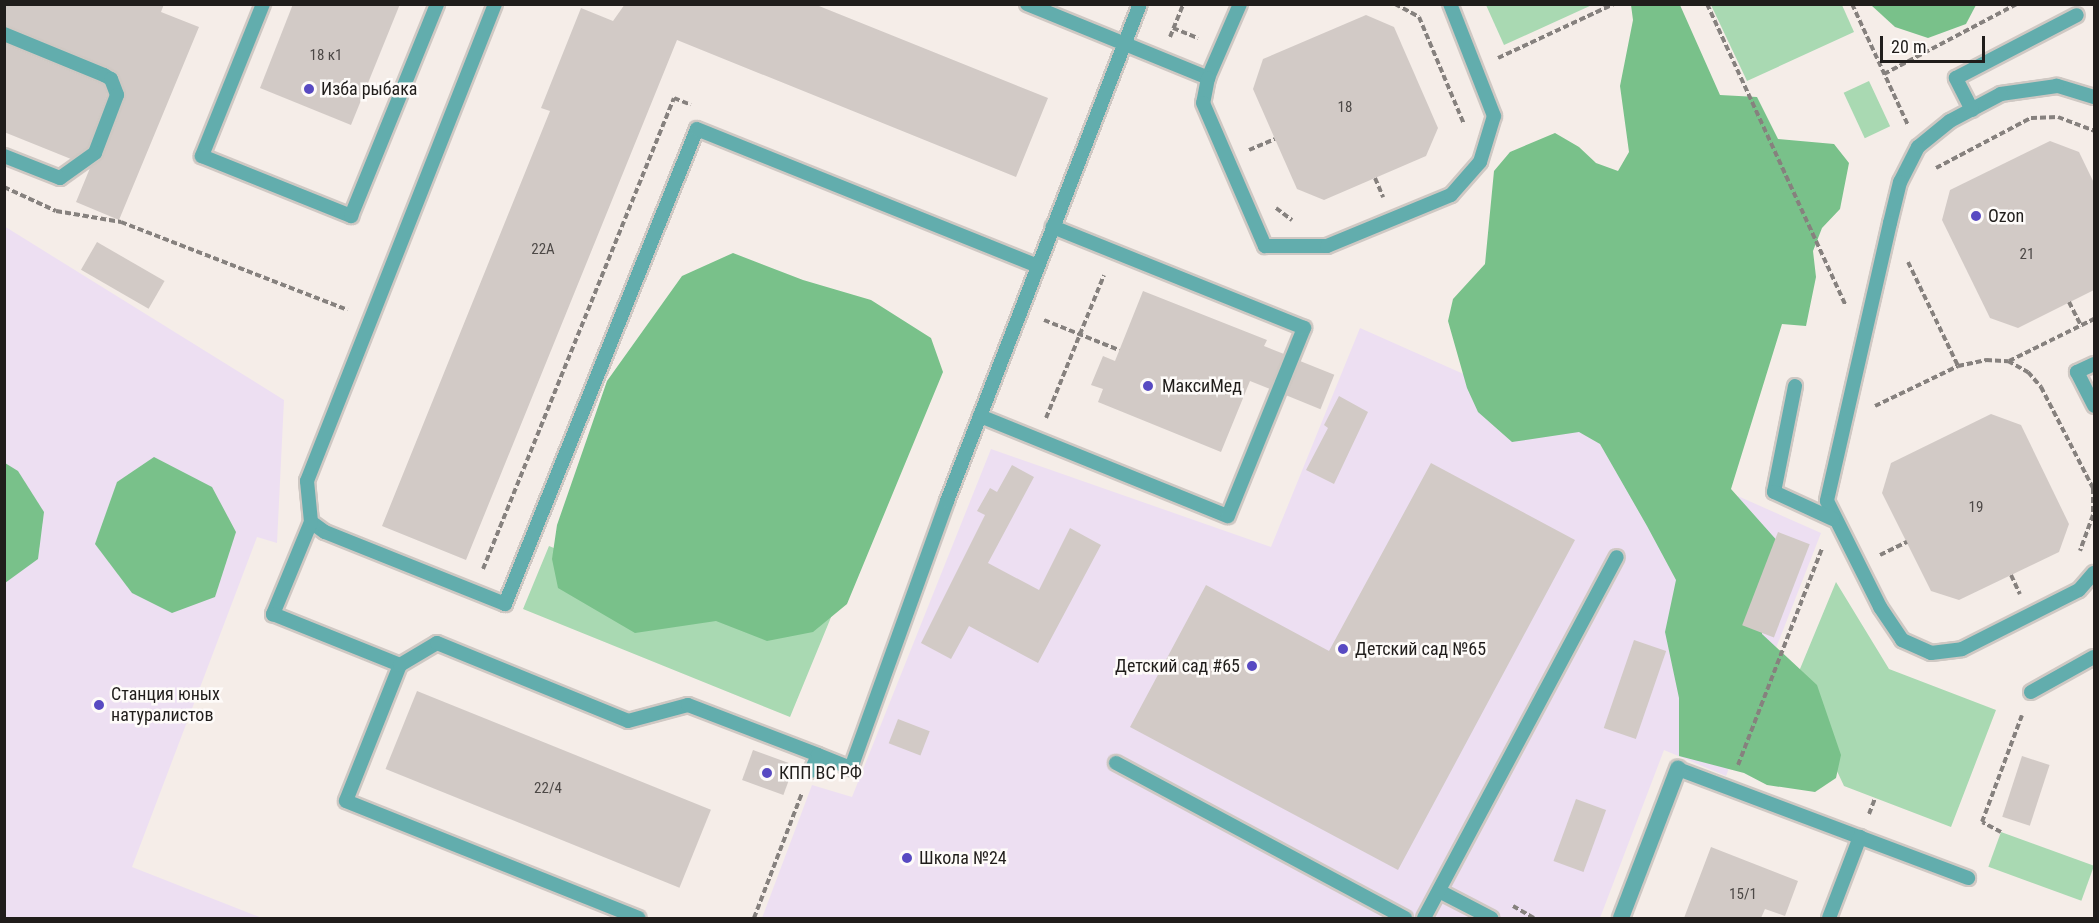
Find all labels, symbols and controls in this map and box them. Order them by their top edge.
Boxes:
scale bar [1883,24,1988,62]
text: 20 m [1891,36,1926,57]
house number: 18 к1 [310,47,342,65]
place label: Изба рыбака [321,78,417,100]
marker: Изба рыбака [302,82,316,96]
house number: 18 [1338,99,1352,117]
place label: Ozon [1988,205,2024,227]
marker: Ozon [1969,209,1983,223]
house number: 22А [531,241,555,259]
house number: 21 [2020,246,2034,264]
place label: МаксиМед [1162,375,1242,397]
marker: МаксиМед [1139,377,1157,395]
house number: 19 [1969,499,1983,517]
place label: Детский сад №65 [1355,638,1486,660]
marker: Детский сад №65 [1336,642,1350,656]
place label: Детский сад #65 [1115,655,1240,677]
marker: Детский сад #65 [1245,659,1259,673]
place label: Станция юных натуралистов [111,684,220,726]
marker: Станция юных натуралистов [92,698,106,712]
place label: КПП ВС РФ [779,762,862,784]
marker: КПП ВС РФ [760,766,774,780]
house number: 22/4 [534,780,562,798]
place label: Школа №24 [919,847,1007,869]
marker: Школа №24 [900,851,914,865]
house number: 15/1 [1729,886,1757,904]

